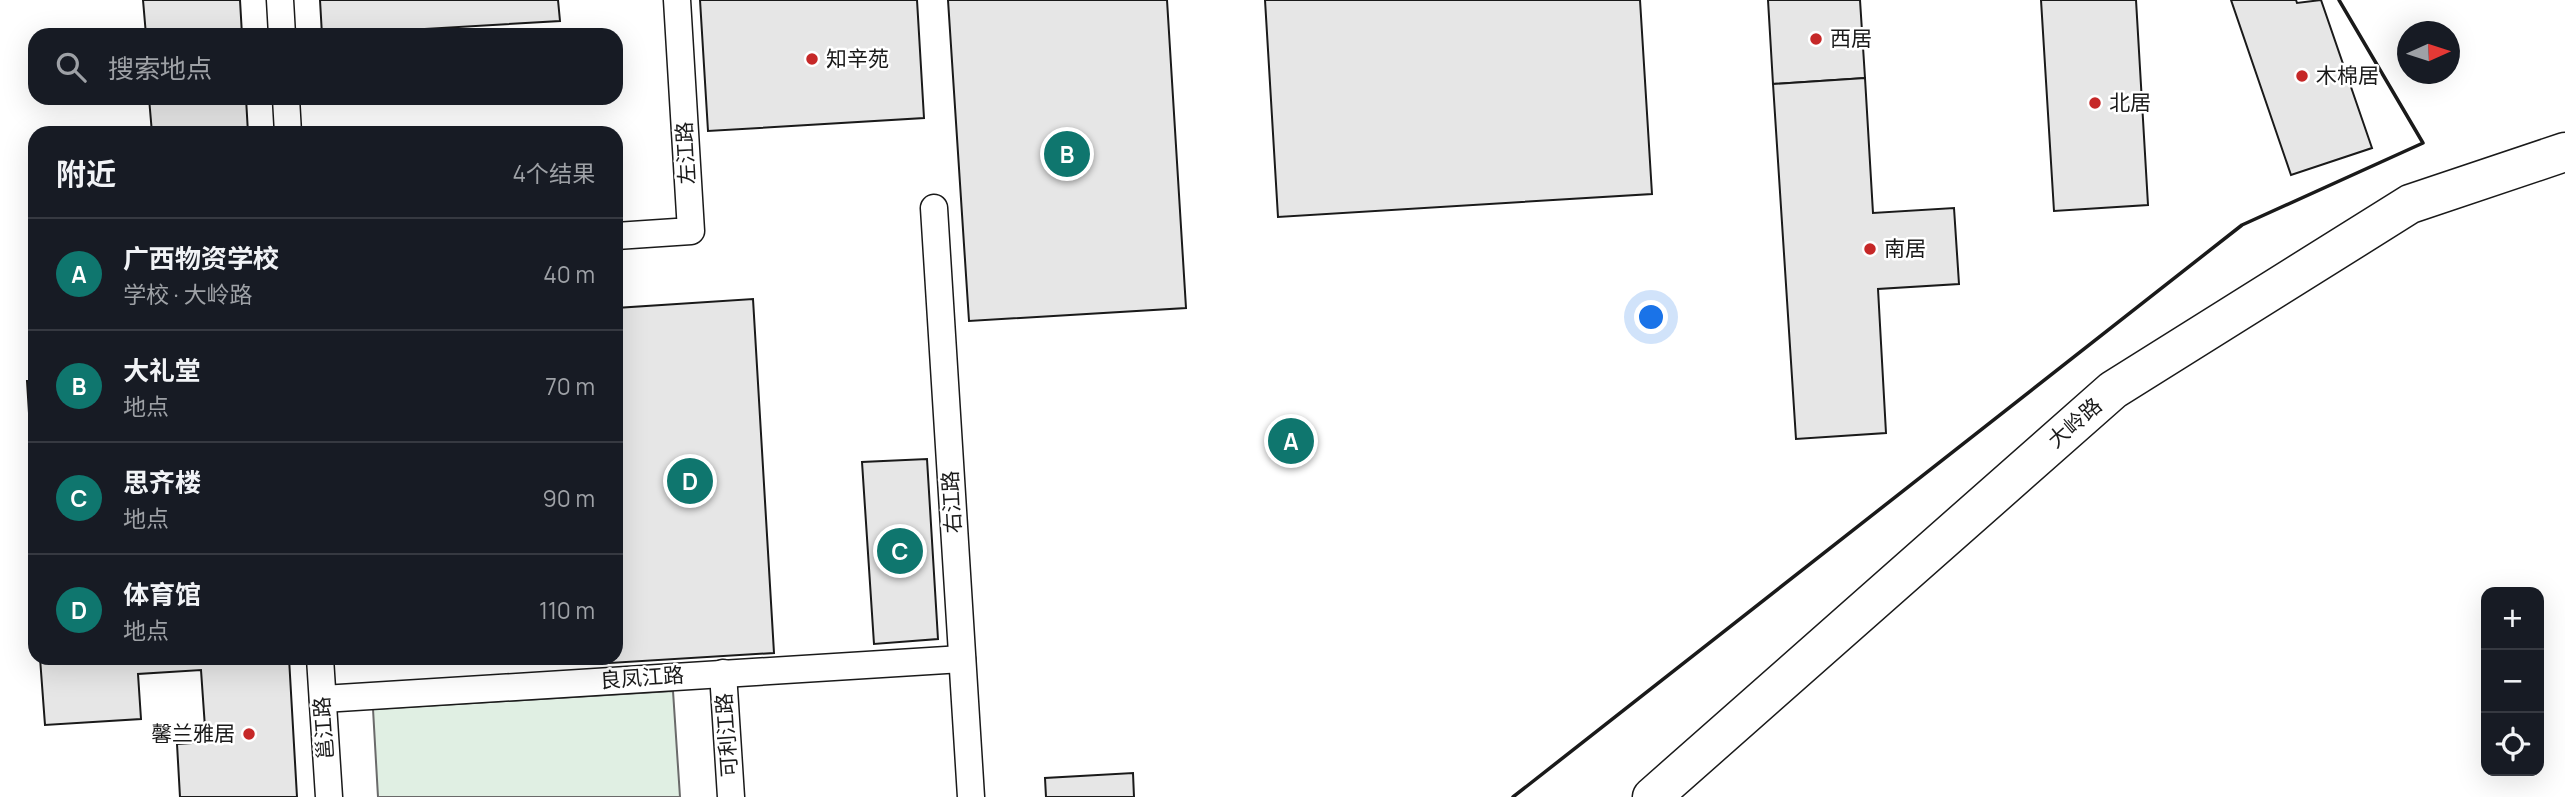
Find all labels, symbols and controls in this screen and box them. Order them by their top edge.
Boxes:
north arrow [2397,21,2460,84]
place label: 西居 [1830,24,1872,52]
search box [28,28,623,105]
marker: 西居 [1808,31,1824,47]
place label: 知辛苑 [826,44,889,72]
icon: search [52,48,90,86]
text: 搜索地点 [108,50,212,86]
marker: 知辛苑 [804,51,820,67]
place label: 木棉居 [2316,61,2379,89]
marker: 木棉居 [2294,68,2310,84]
place label: 北居 [2109,88,2151,116]
marker: 北居 [2087,95,2103,111]
street label: 左江路 [669,121,701,185]
pin: B [1044,128,1090,180]
text: 附近 [56,153,116,194]
text: 4个结果 [512,157,595,189]
place label: 南居 [1884,234,1926,262]
text: 广西物资学校 [123,240,279,276]
marker: 南居 [1862,241,1878,257]
text: A [71,258,87,290]
text: 40 m [543,258,595,290]
text: 学校 · 大岭路 [123,278,252,310]
your location [1634,300,1668,334]
text: 大礼堂 [123,352,201,388]
text: B [72,370,86,402]
text: 70 m [545,370,595,402]
text: 地点 [123,390,169,422]
street label: 大岭路 [2041,391,2107,453]
pin: A [1268,415,1314,467]
pin: D [667,455,713,507]
text: 思齐楼 [123,464,201,500]
street label: 右江路 [935,470,967,534]
text: C [71,482,88,514]
text: 90 m [543,482,595,514]
text: 地点 [123,502,169,534]
pin: C [877,525,923,577]
text: 体育馆 [123,576,201,612]
map controls [2481,587,2544,776]
button: + [2481,587,2544,650]
text: D [71,594,87,626]
text: 110 m [539,594,595,626]
text: 地点 [123,614,169,646]
button: − [2481,650,2544,713]
street label: 良凤江路 [599,660,685,694]
street label: 可利江路 [709,692,743,778]
street label: 邕江路 [307,696,339,760]
button: locate [2481,713,2544,776]
place label: 馨兰雅居 [151,719,235,747]
marker: 馨兰雅居 [241,726,257,742]

